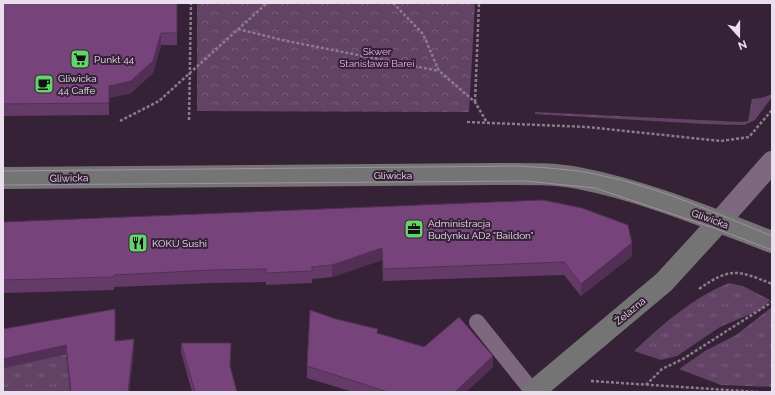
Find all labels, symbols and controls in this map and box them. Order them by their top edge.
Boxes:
north arrow [719,16,759,56]
text: N [736,37,749,52]
park label: Skwer Stanisława Barei [339,46,415,69]
supermarket icon: Punkt 44 [69,48,91,70]
place label: Punkt 44 [94,54,135,65]
cafe icon: Gliwicka 44 Caffe [33,73,55,95]
place label: Gliwicka 44 Caffe [58,73,97,96]
street label: Gliwicka [374,170,412,181]
street label: Gliwicka [50,172,88,184]
street label: Gliwicka [690,207,730,231]
office icon: Administracja Budynku AD2 "Baildon" [403,218,425,240]
place label: Administracja Budynku AD2 "Baildon" [428,218,534,241]
restaurant icon: KOKU Sushi [127,232,149,254]
place label: KOKU Sushi [152,238,207,249]
street label: Żelazna [613,295,647,327]

